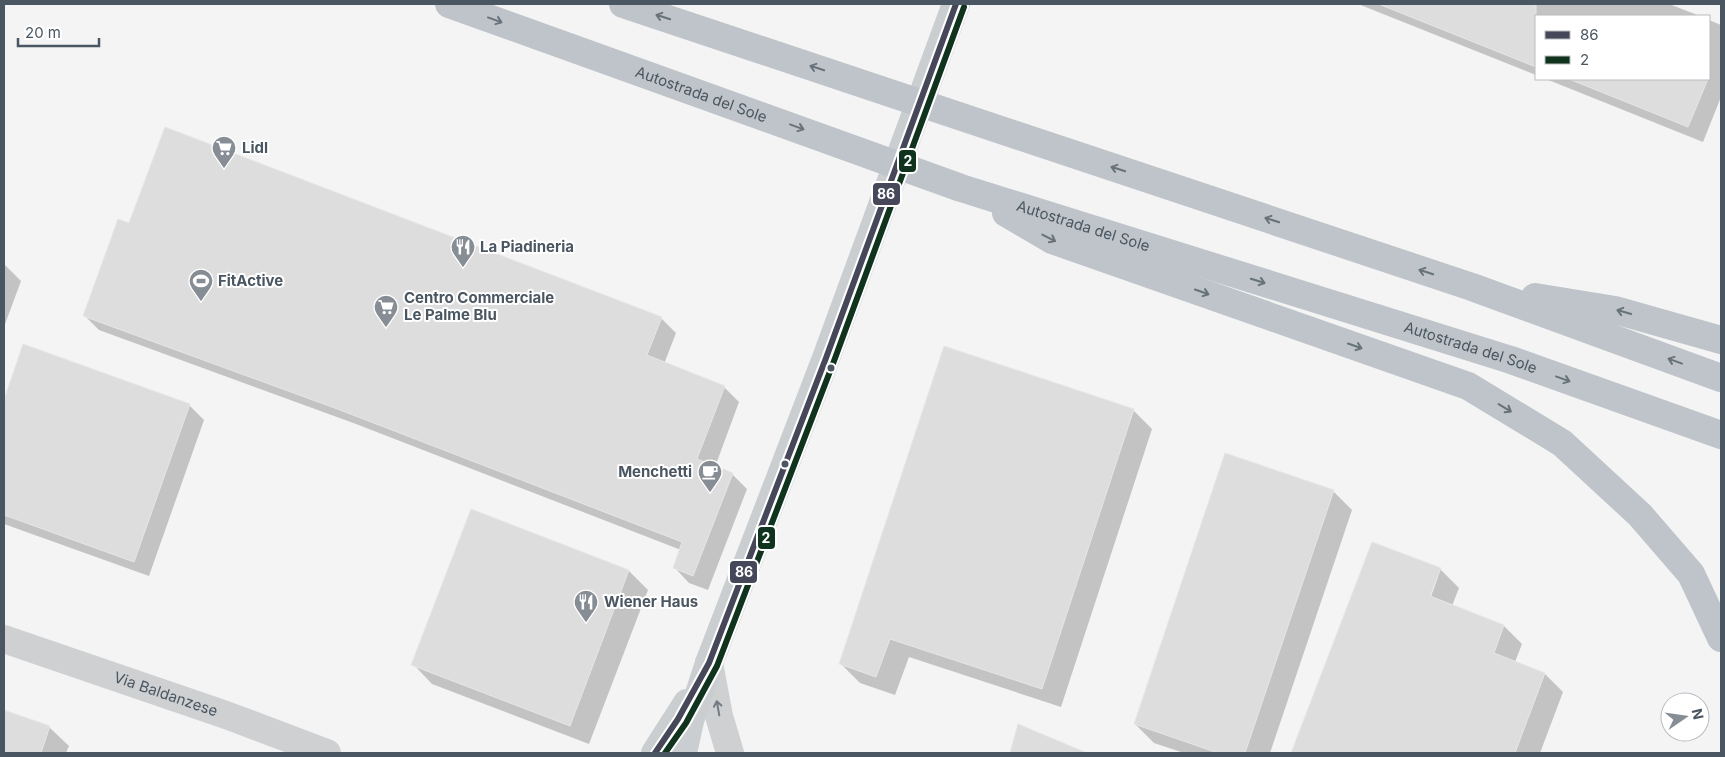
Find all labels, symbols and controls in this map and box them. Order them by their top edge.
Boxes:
one-way arrow [655,12,671,21]
scale bar [18,15,99,47]
legend [1535,15,1710,80]
one-way arrow [487,16,502,25]
text: 20 m [25,23,61,42]
text: 86 [1580,25,1599,44]
text: 2 [1580,50,1589,69]
street label: Autostrada del Sole [633,62,770,127]
one-way arrow [810,63,825,72]
one-way arrow [788,123,804,133]
supermarket icon: Lidl [211,135,237,169]
place label: Lidl [242,138,268,157]
line badge: 2 [898,149,917,173]
text: 2 [904,152,913,169]
one-way arrow [1110,163,1126,173]
line badge: 86 [872,182,901,206]
text: 86 [877,185,895,202]
street label: Autostrada del Sole [1014,196,1152,255]
one-way arrow [1265,215,1280,224]
one-way arrow [1041,233,1056,243]
restaurant icon: La Piadineria [450,234,476,268]
place label: La Piadineria [480,237,574,256]
one-way arrow [1418,266,1434,276]
sports icon: FitActive [188,268,214,302]
place label: FitActive [218,271,283,290]
one-way arrow [1250,276,1266,286]
place label: Centro Commerciale Le Palme Blu [404,288,554,324]
one-way arrow [1194,288,1209,297]
supermarket icon: Centro Commerciale Le Palme Blu [373,294,399,328]
one-way arrow [1616,307,1632,317]
street label: Autostrada del Sole [1402,317,1540,378]
one-way arrow [1347,342,1362,351]
one-way arrow [1668,356,1684,365]
unlabelled marker [826,363,836,373]
one-way arrow [1554,375,1570,384]
one-way arrow [1497,404,1511,414]
cafe icon: Menchetti [697,459,723,493]
unlabelled marker [780,459,790,469]
place label: Menchetti [618,462,692,481]
line badge: 2 [757,526,776,550]
text: 2 [762,529,771,546]
line badge: 86 [729,560,758,584]
text: 86 [735,563,753,580]
restaurant icon: Wiener Haus [573,589,599,623]
place label: Wiener Haus [604,592,698,611]
street label: Via Baldanzese [112,667,220,720]
north arrow [1660,692,1710,742]
one-way arrow [712,701,722,717]
text: N [1689,707,1708,721]

